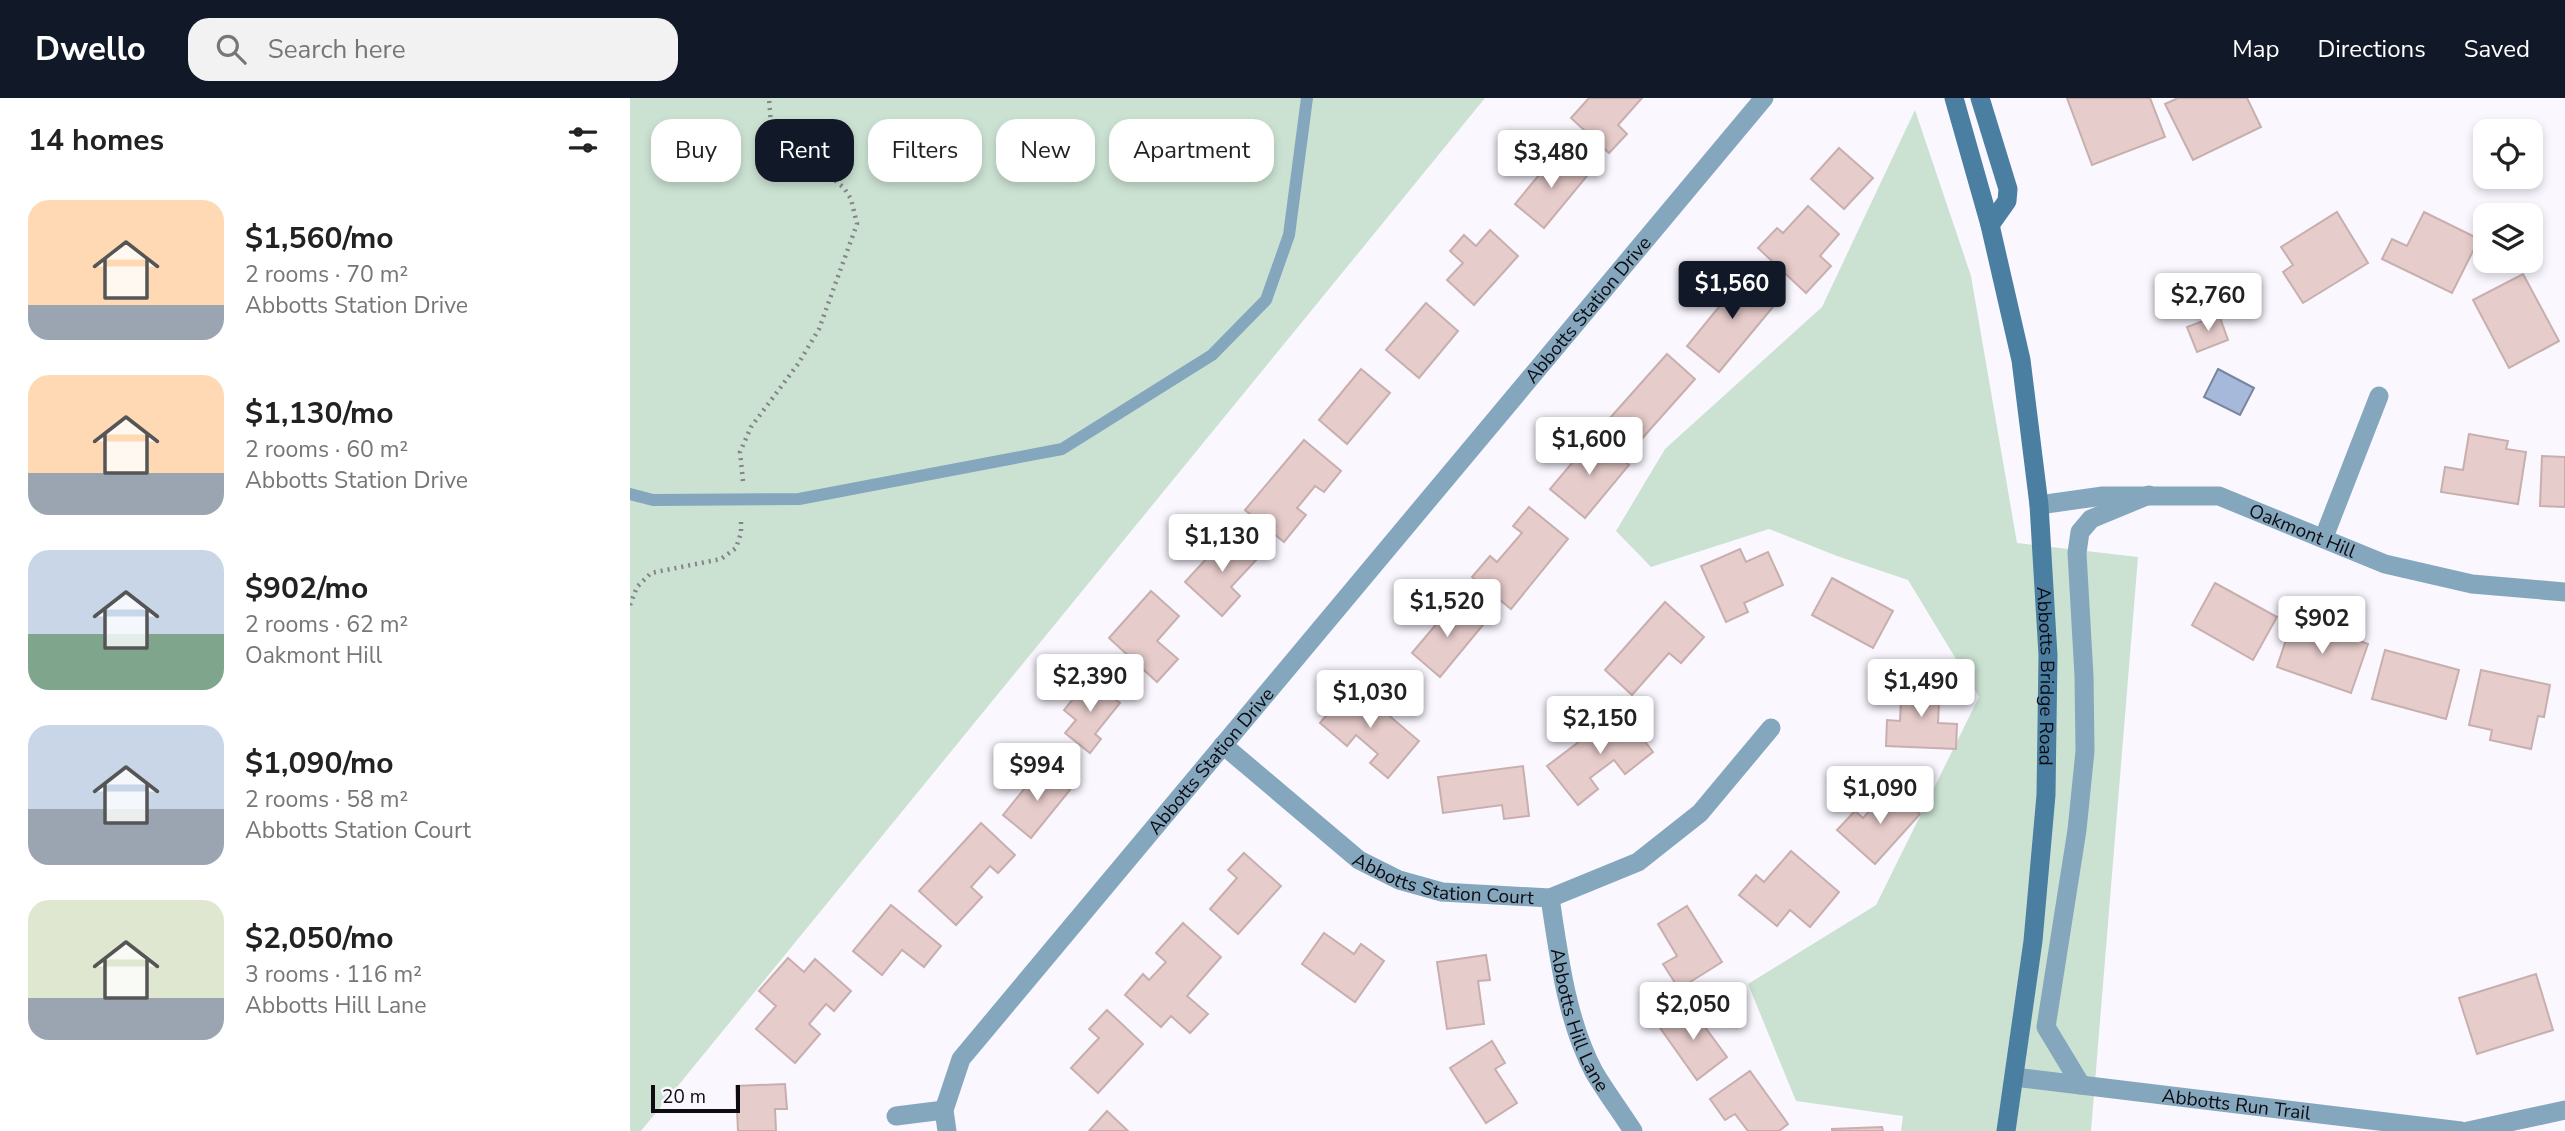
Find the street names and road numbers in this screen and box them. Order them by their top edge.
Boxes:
street label: Abbotts Station Drive [1519,231,1657,389]
street label: Oakmont Hill [2245,498,2360,565]
street label: Abbotts Bridge Road [2030,586,2060,766]
street label: Abbotts Station Drive [1142,682,1280,840]
street label: Abbotts Station Court [1348,847,1535,911]
street label: Abbotts Hill Lane [1544,946,1615,1097]
street label: Abbotts Run Trail [2160,1083,2312,1127]

